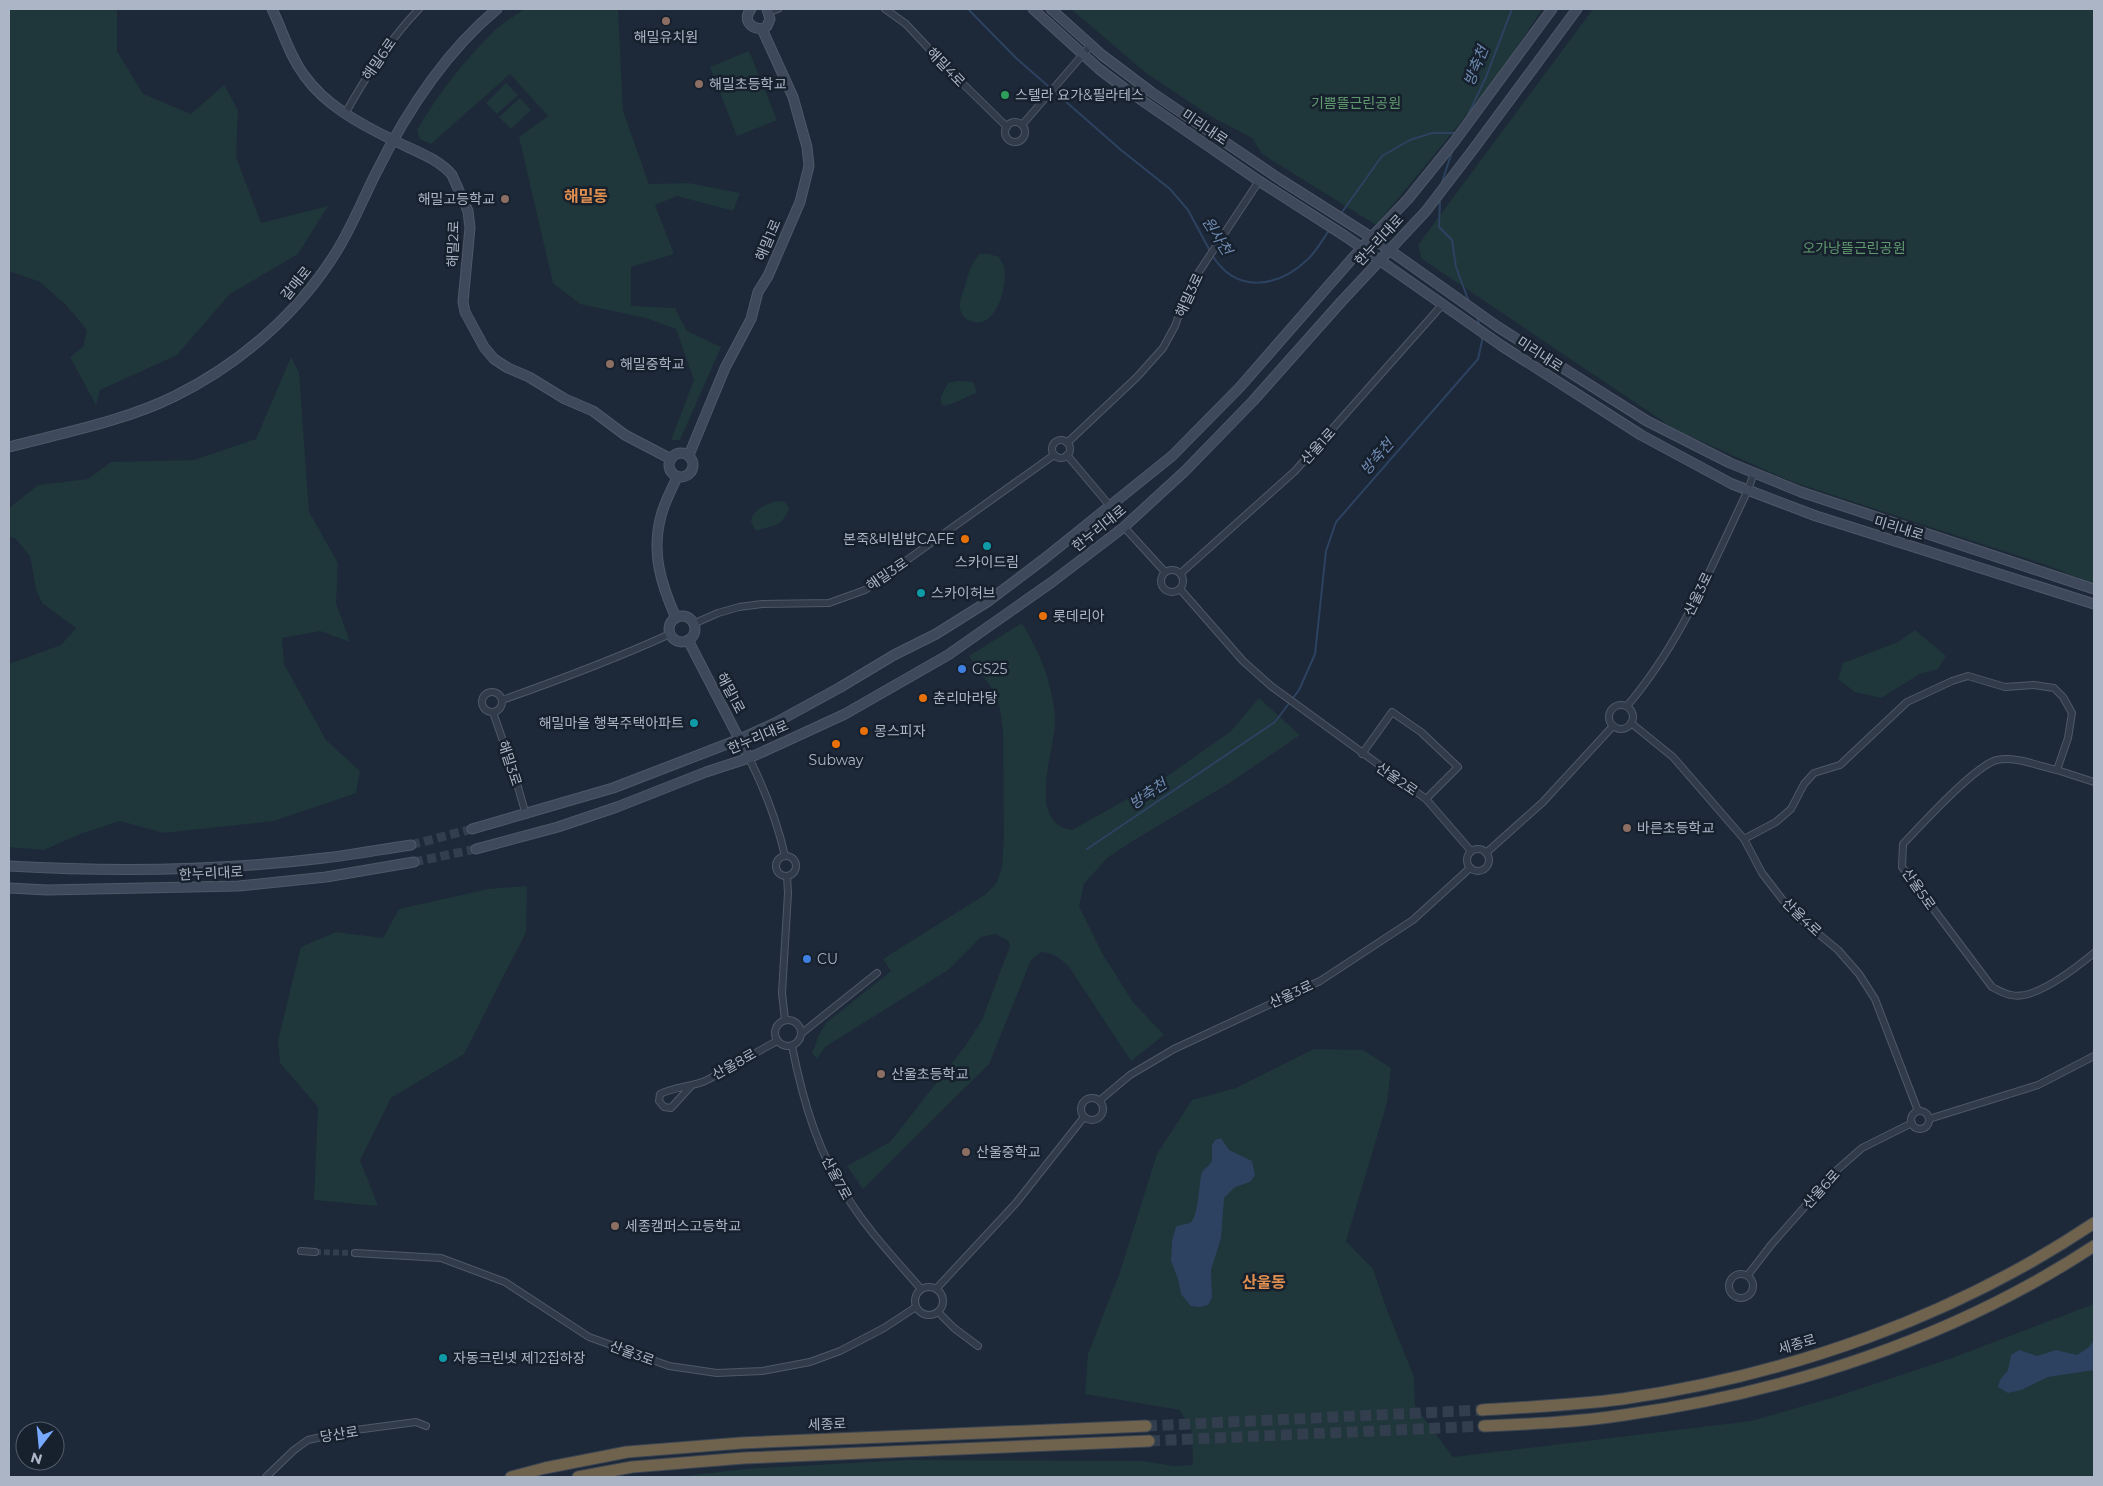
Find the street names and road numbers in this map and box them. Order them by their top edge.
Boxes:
street label: 해밀6로 [358,34,400,83]
street label: 해밀4로 [923,44,969,91]
street label: 미리내로 [1179,105,1231,149]
street label: 한누리대로 [1350,210,1408,270]
street label: 해밀1로 [751,216,785,264]
street label: 해밀2로 [443,220,463,268]
street label: 갈매로 [277,262,315,304]
street label: 해밀3로 [1171,270,1207,320]
street label: 미리내로 [1513,332,1567,376]
street label: 산울1로 [1297,424,1339,468]
street label: 한누리대로 [1068,501,1130,555]
street label: 미리내로 [1872,512,1926,544]
street label: 해밀3로 [863,553,911,594]
street label: 산울3로 [1680,569,1716,619]
street label: 해밀1로 [713,669,749,717]
street label: 한누리대로 [725,716,791,758]
street label: 해밀3로 [494,738,526,788]
street label: 산울2로 [1373,758,1421,800]
street label: 한누리대로 [178,862,244,884]
street label: 산울5로 [1898,865,1940,913]
street label: 산울4로 [1779,894,1826,940]
street label: 산울3로 [1266,976,1316,1012]
street label: 산울8로 [709,1045,759,1083]
street label: 산울7로 [818,1153,856,1203]
street label: 산울6로 [1799,1165,1844,1213]
street label: 세종로 [1776,1330,1818,1358]
street label: 산울3로 [607,1337,657,1369]
street label: 세종로 [807,1414,847,1434]
street label: 당산로 [319,1422,360,1446]

